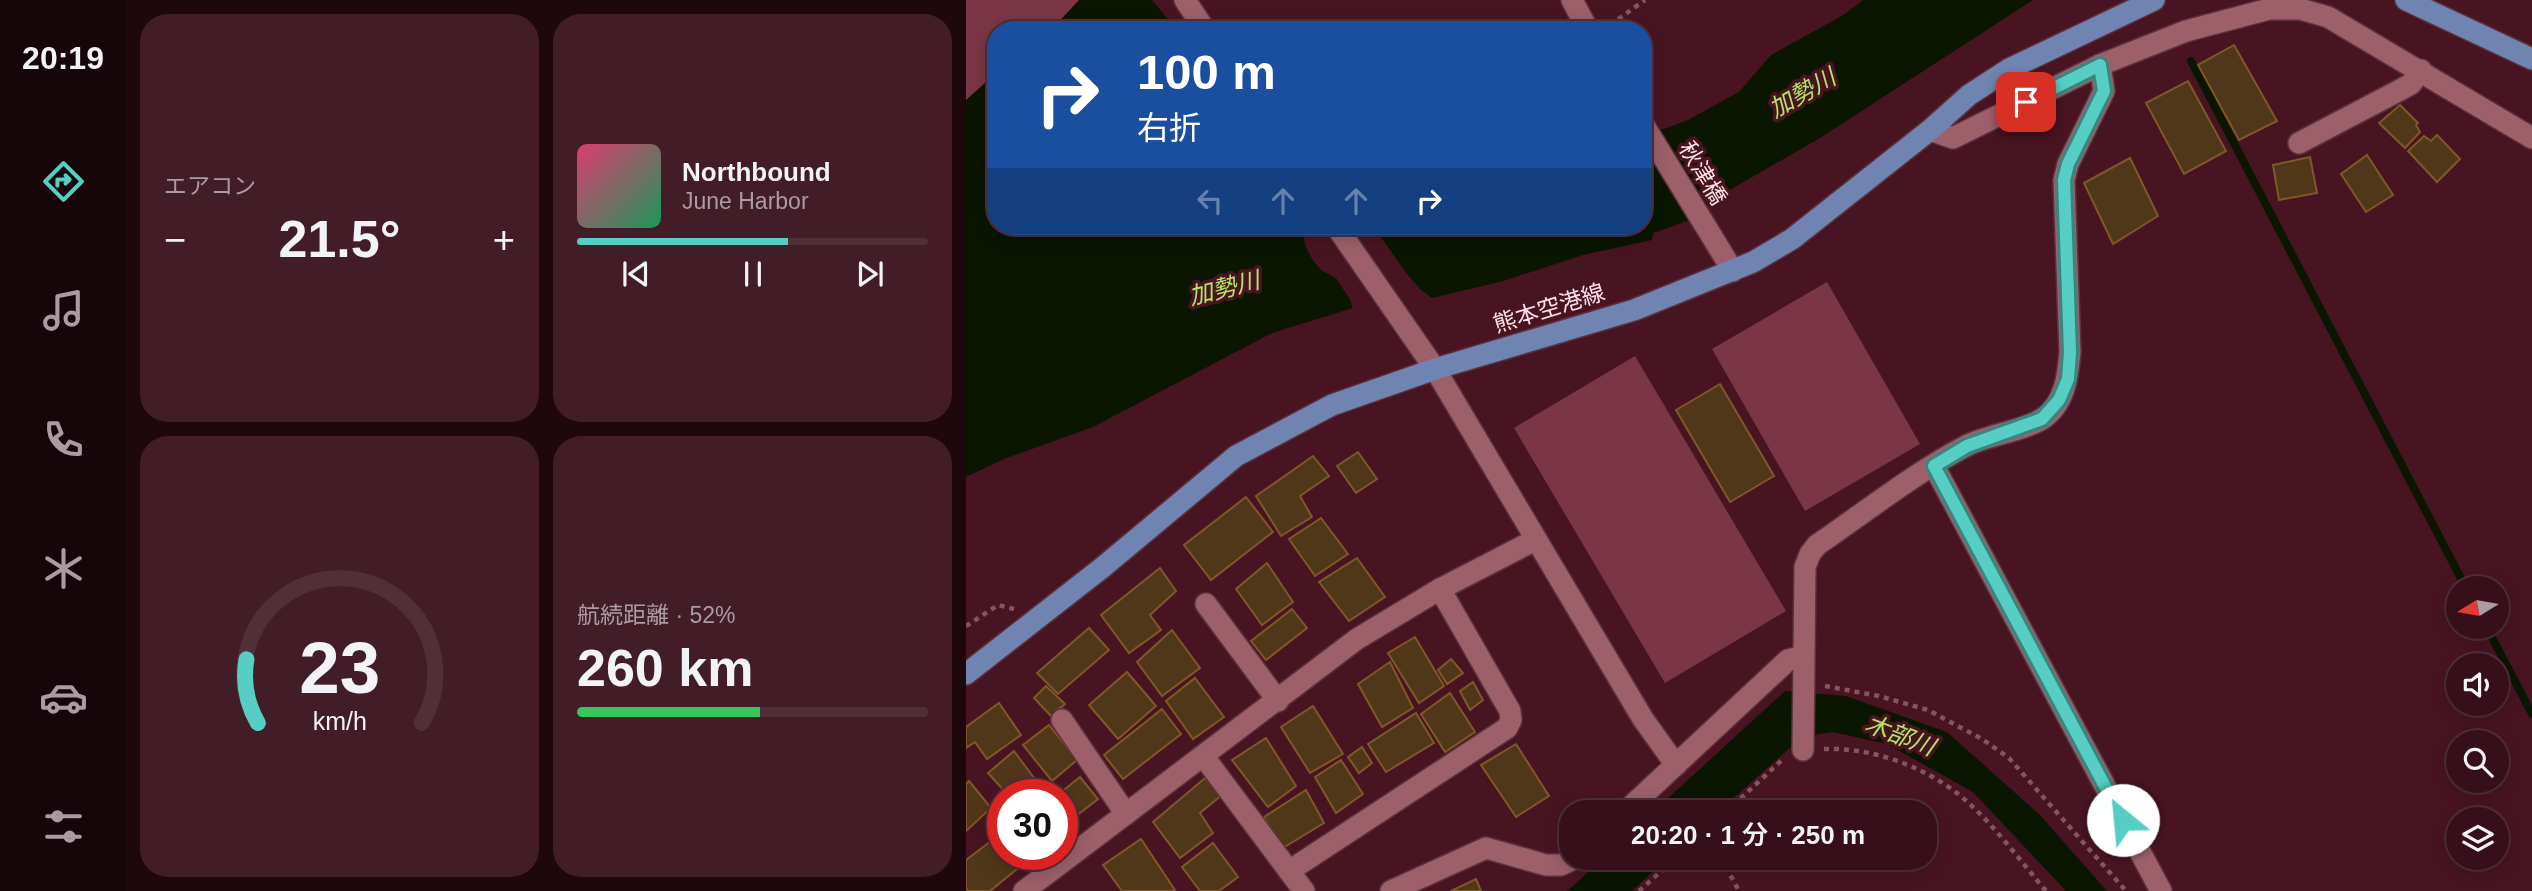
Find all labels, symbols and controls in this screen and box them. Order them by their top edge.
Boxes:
text: 20:19 [22,40,104,76]
text: 100 m [1137,45,1276,99]
icon: right [1022,49,1113,140]
water label: 加勢川 [1764,62,1843,123]
pin [1996,72,2056,132]
icon: arrive [2007,83,2045,121]
text: 右折 [1137,110,1201,146]
street label: 秋津橋 [1674,137,1732,209]
icon: directions [39,157,88,206]
text: Northbound [682,157,831,187]
text: エアコン [164,173,256,199]
icon: left [1191,182,1229,220]
icon: ahead [1264,182,1302,220]
icon: ahead [1337,182,1375,220]
icon: right [1410,182,1448,220]
text: June Harbor [682,188,809,214]
text: 21.5° [278,210,401,268]
text: − [164,219,186,261]
text: + [493,219,515,261]
icon: previous [617,255,655,293]
icon: pause [734,255,772,293]
icon: next [851,255,889,293]
water label: 加勢川 [1186,265,1265,310]
street label: 熊本空港線 [1490,279,1608,337]
icon: music [39,286,88,335]
icon: phone [39,415,88,464]
icon: climate [39,544,88,593]
north arrow [2446,576,2510,639]
map controls [2446,576,2509,870]
text: 航続距離 · 52% [577,602,735,628]
text: 23 [299,627,380,708]
text: 260 km [577,639,753,697]
button: sound [2446,653,2509,716]
icon: car [39,673,88,722]
text: km/h [312,706,367,734]
water label: 木部川 [1862,709,1941,762]
button: search [2446,730,2509,793]
speed limit sign: 30 [987,779,1078,870]
position arrow [2086,783,2160,857]
icon: filters [39,802,88,851]
button: layers [2446,807,2509,870]
text: 20:20 · 1 分 · 250 m [1631,820,1865,850]

